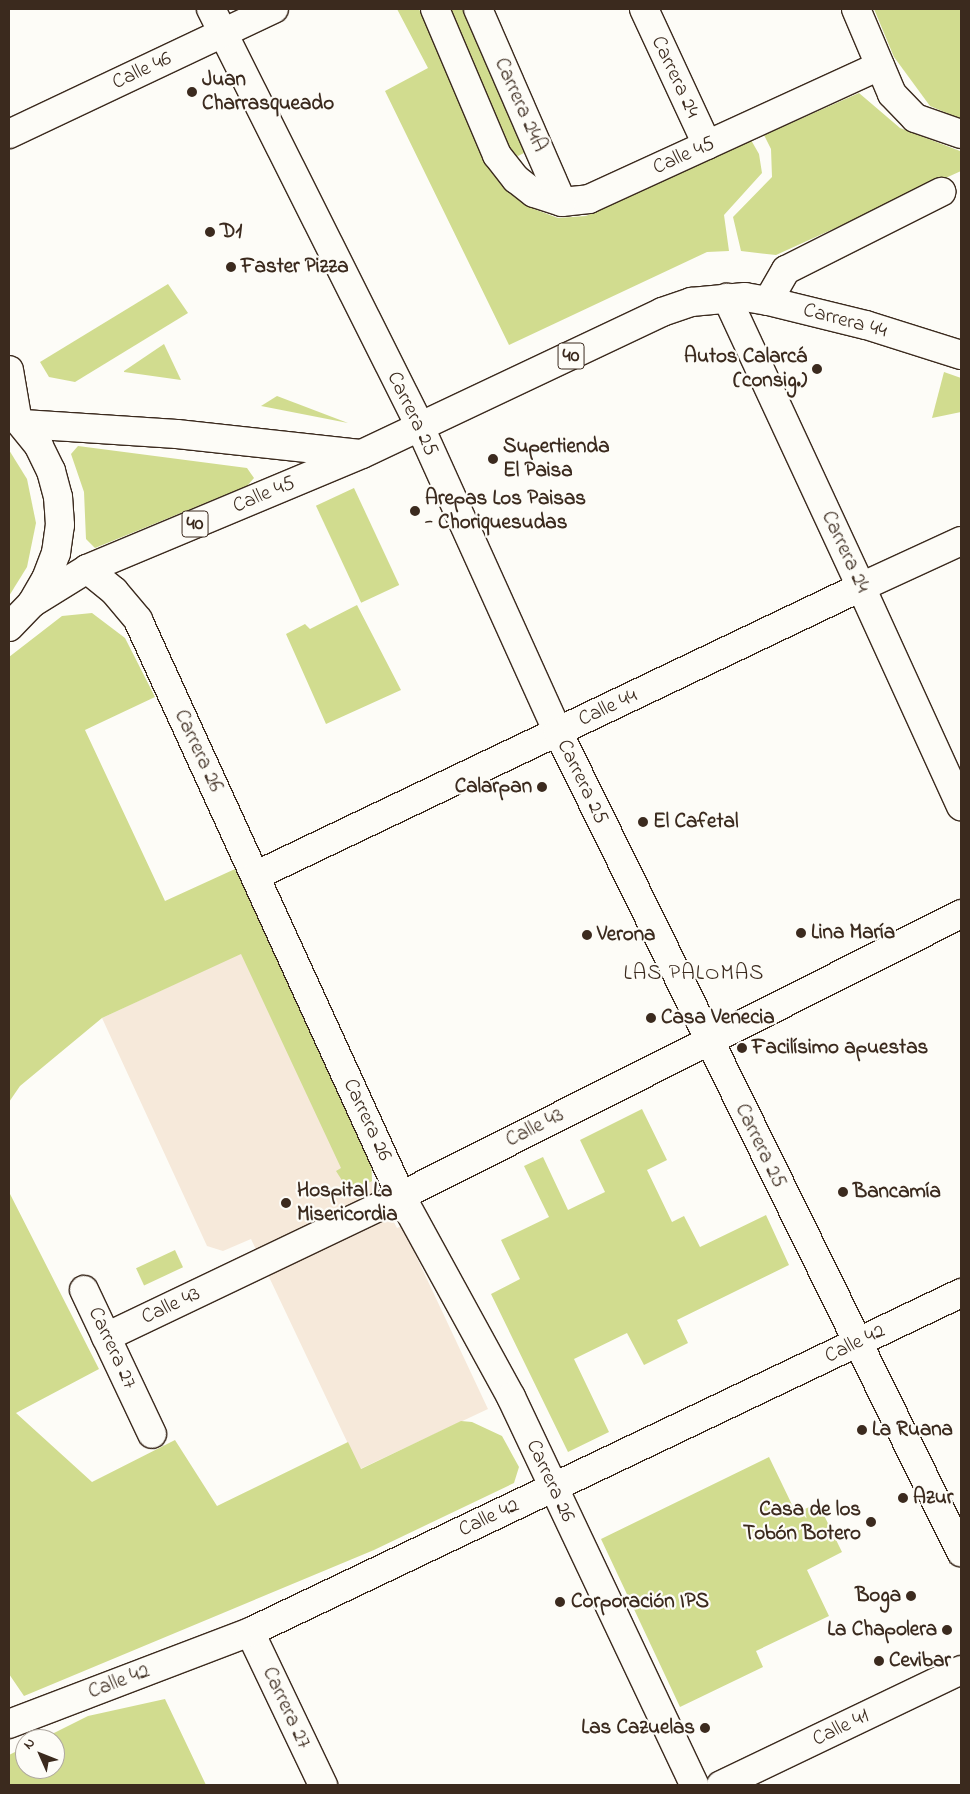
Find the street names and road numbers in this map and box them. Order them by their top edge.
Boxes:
street label: Carrera 24 [645,32,705,122]
street label: Calle 46 [108,46,176,96]
street label: Carrera 24A [488,54,552,156]
street label: Calle 45 [649,131,719,181]
street label: Carrera 44 [800,298,890,344]
road number: 40 [557,338,585,374]
street label: Carrera 25 [381,368,443,460]
street label: Calle 45 [229,471,299,519]
road number: 40 [181,506,209,542]
street label: Carrera 24 [815,507,875,597]
street label: Calle 44 [575,684,641,732]
street label: Carrera 26 [168,706,228,796]
street label: Carrera 25 [551,736,613,828]
street label: Carrera 26 [337,1075,397,1165]
street label: Carrera 25 [729,1100,791,1192]
street label: Calle 43 [502,1103,568,1153]
street label: Calle 43 [138,1281,204,1331]
street label: Carrera 27 [82,1303,142,1393]
street label: Calle 42 [821,1319,889,1369]
street label: Carrera 26 [520,1436,580,1526]
street label: Calle 42 [455,1493,523,1543]
street label: Calle 42 [85,1659,153,1705]
street label: Carrera 27 [256,1663,316,1753]
street label: Calle 41 [809,1704,873,1752]

